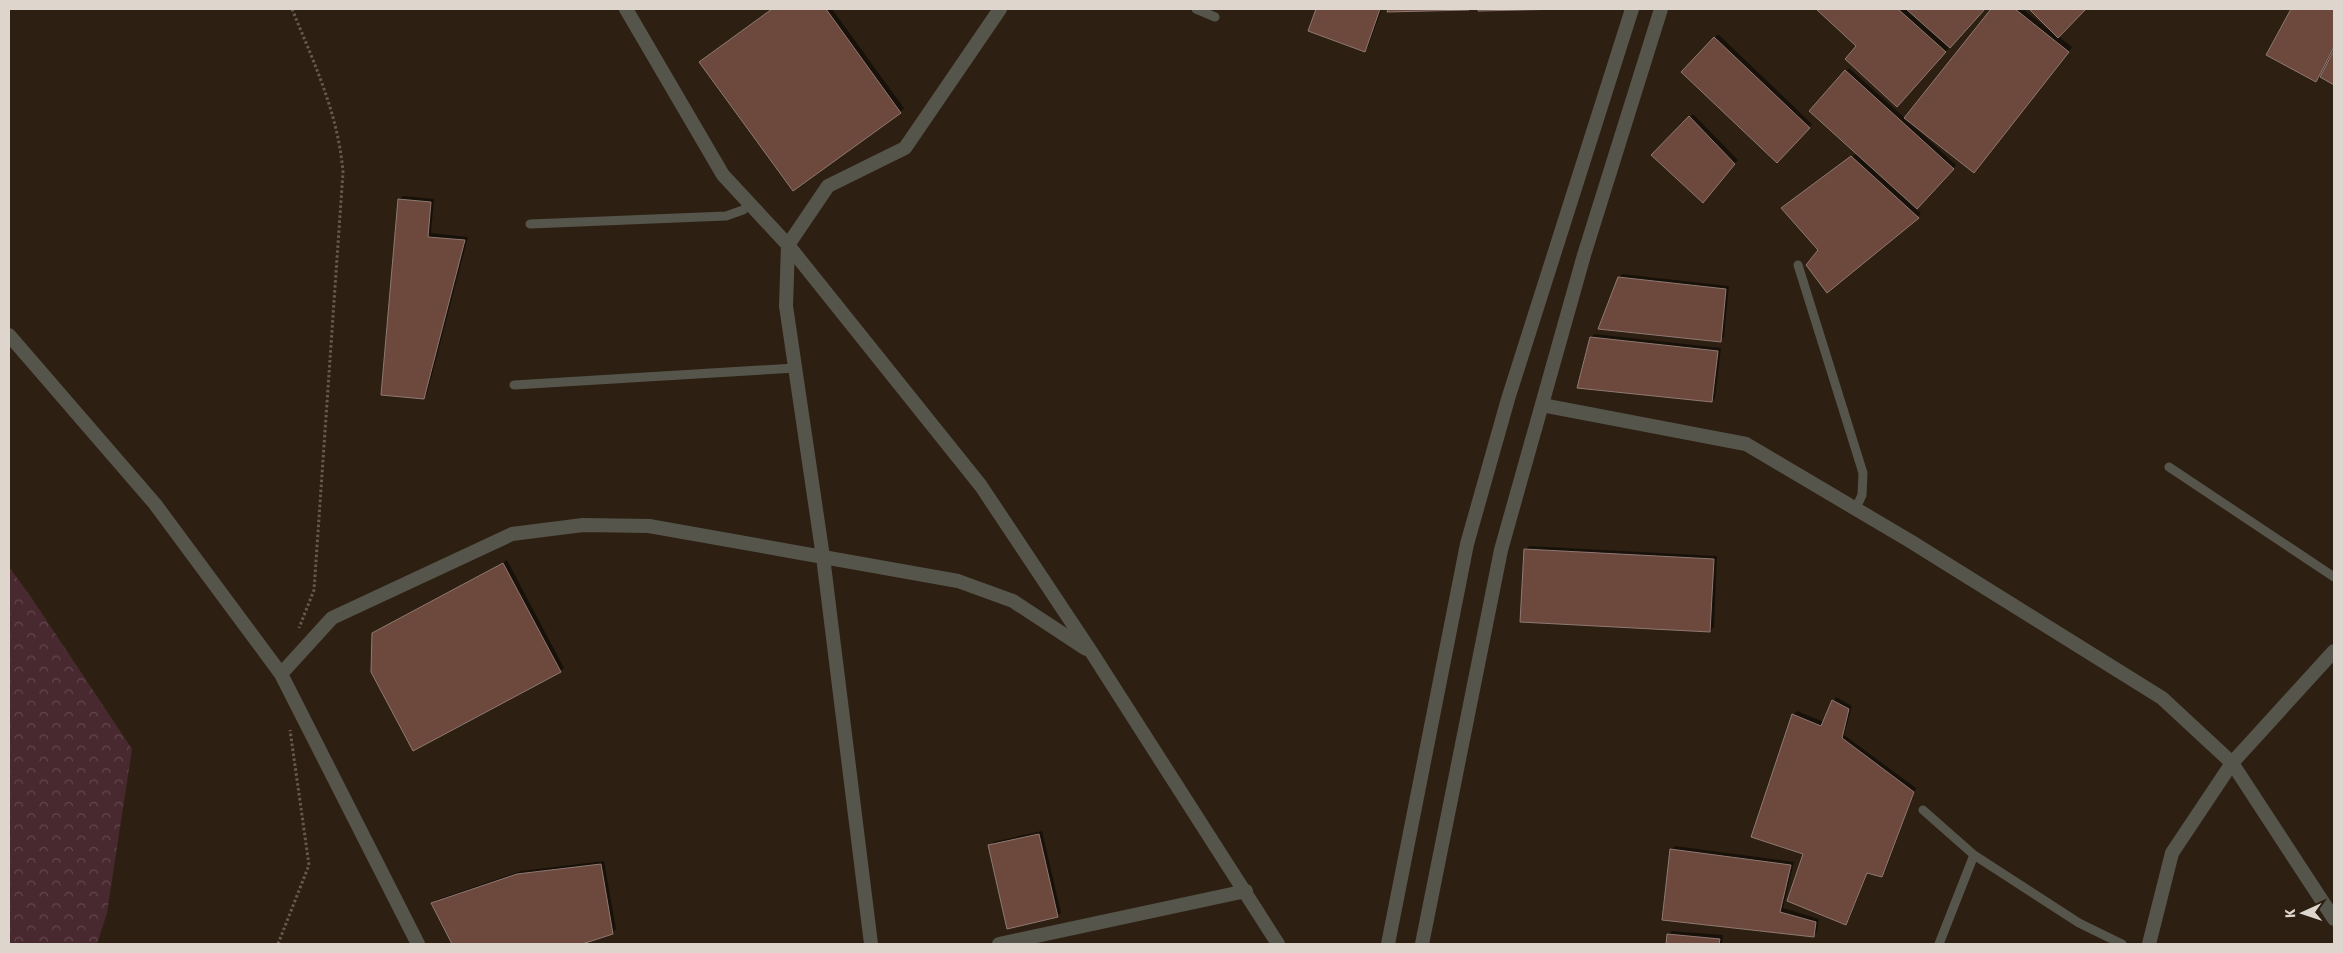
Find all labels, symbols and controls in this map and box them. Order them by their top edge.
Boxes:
north arrow [2278,888,2328,938]
text: K [2282,908,2299,919]

